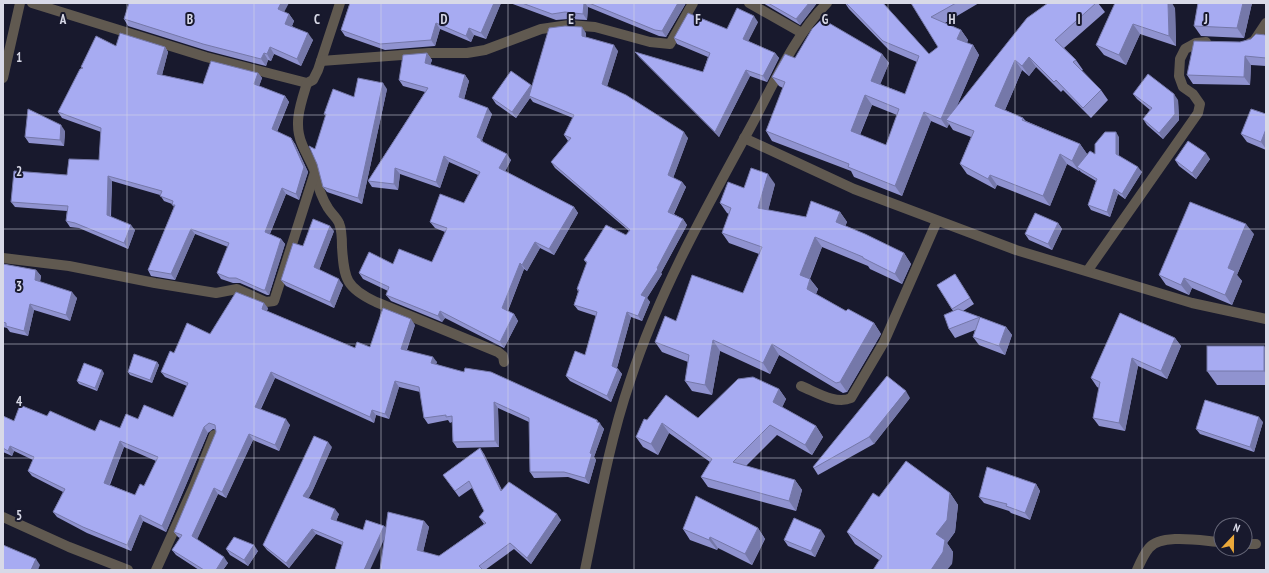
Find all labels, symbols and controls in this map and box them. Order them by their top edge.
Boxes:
text: A [59,11,67,28]
text: B [187,11,193,28]
text: C [314,11,320,28]
text: D [441,11,448,28]
text: E [568,11,574,28]
text: F [695,11,701,28]
text: G [822,11,829,28]
text: H [949,11,956,28]
text: I [1077,11,1081,28]
text: J [1203,11,1208,28]
text: 1 [16,49,22,66]
text: 2 [16,163,22,180]
text: 3 [16,278,22,295]
text: 4 [16,393,23,410]
text: 5 [16,507,22,524]
north arrow [1213,517,1253,557]
text: N [1231,520,1242,535]

